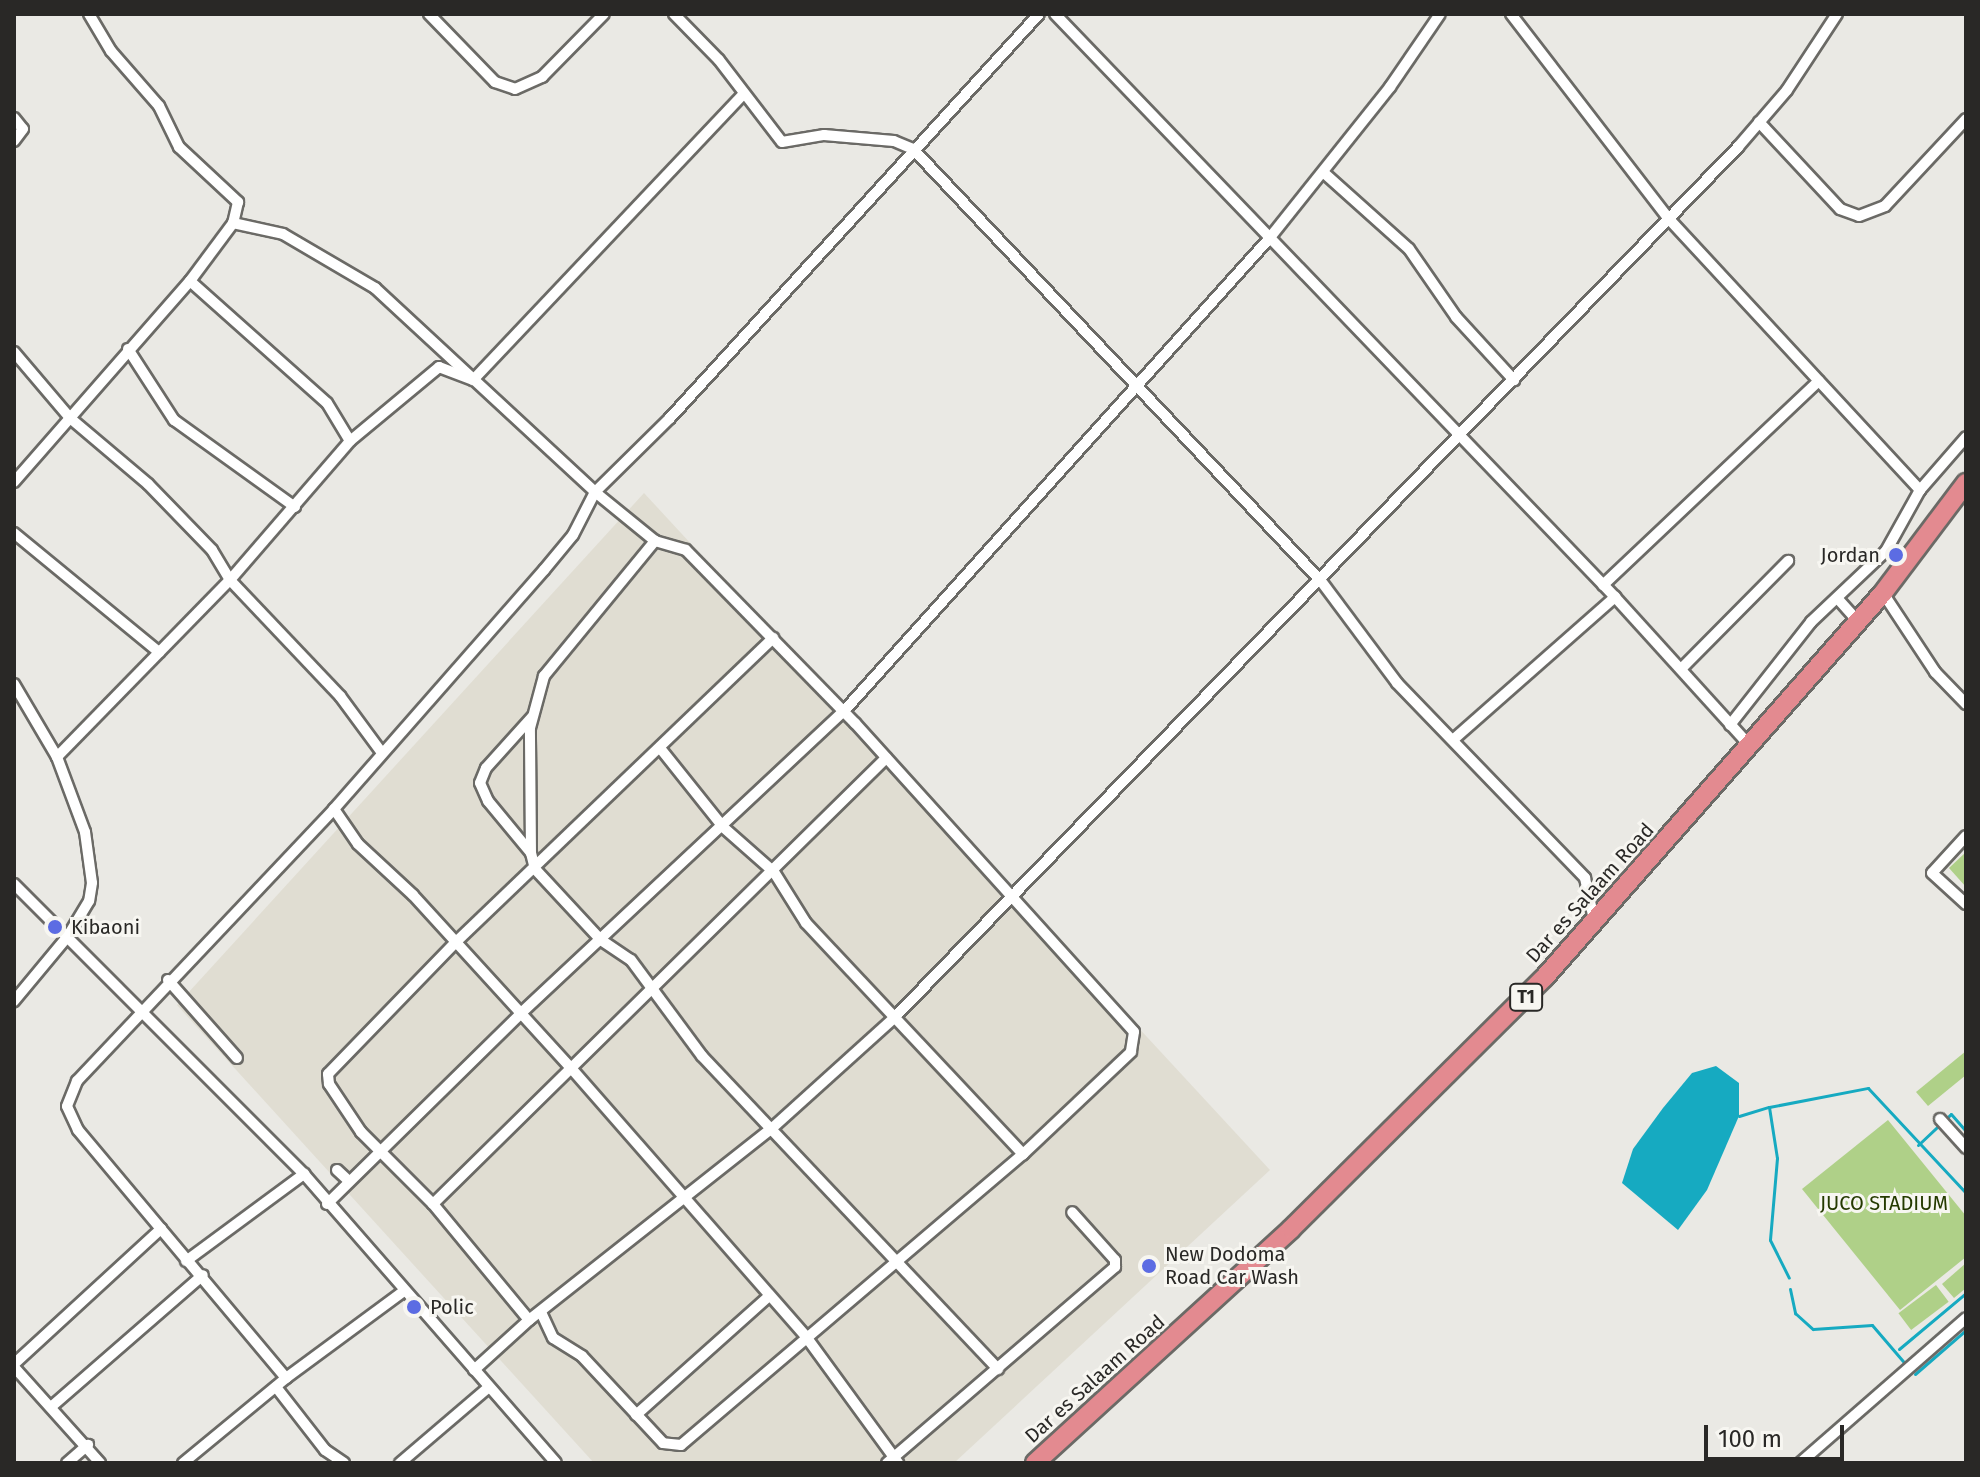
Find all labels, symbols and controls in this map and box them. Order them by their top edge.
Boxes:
place label: Jordan [1821,543,1880,567]
marker: Jordan [1887,546,1905,564]
street label: Dar es Salaam Road [1521,818,1659,968]
place label: Kibaoni [71,915,140,939]
marker: Kibaoni [46,918,64,936]
road number: T1 [1508,983,1544,1011]
park label: JUCO STADIUM [1820,1191,1948,1215]
place label: New Dodoma Road Car Wash [1165,1242,1299,1289]
marker: New Dodoma Road Car Wash [1140,1257,1158,1275]
place label: Polic [430,1295,474,1319]
marker: Polic [405,1298,423,1316]
street label: Dar es Salaam Road [1020,1310,1170,1448]
scale bar [1708,1409,1848,1459]
text: 100 m [1718,1425,1782,1453]

